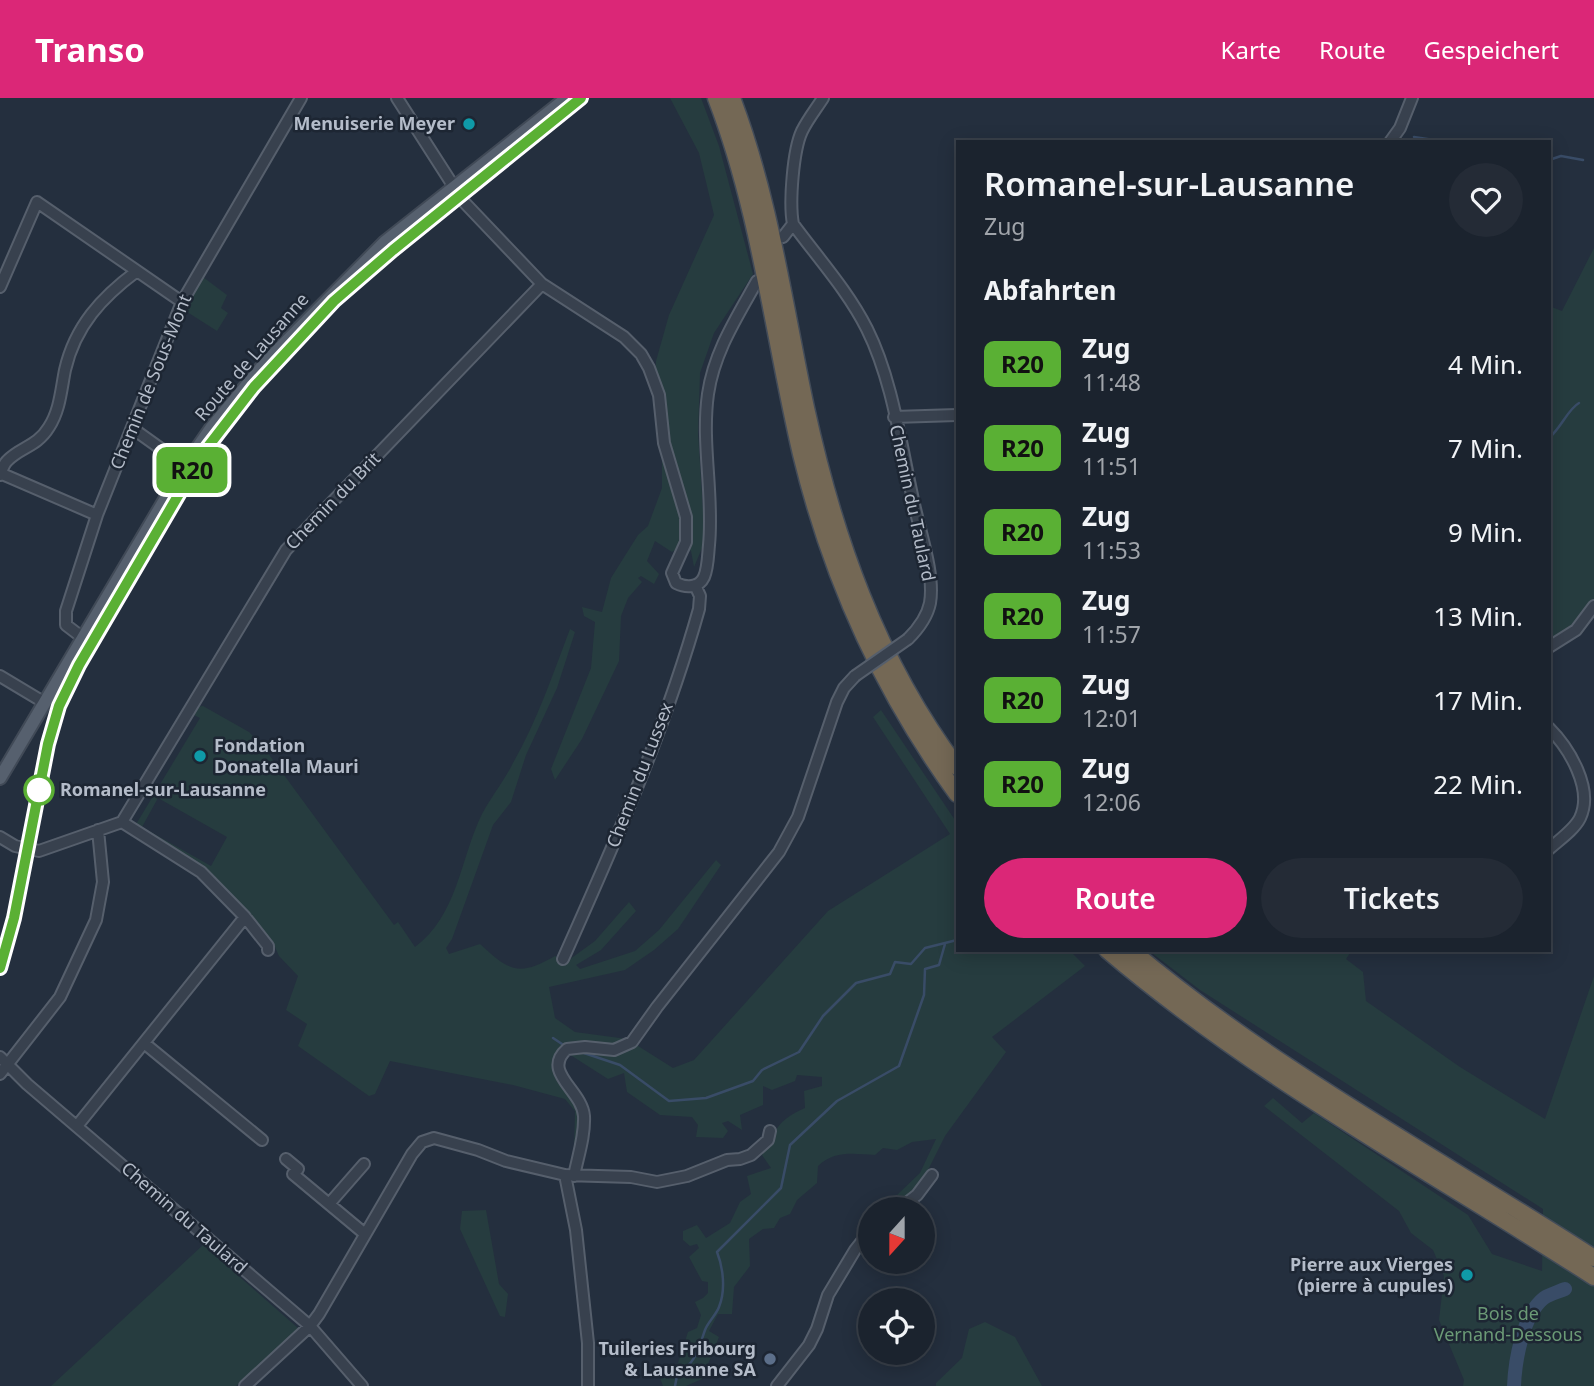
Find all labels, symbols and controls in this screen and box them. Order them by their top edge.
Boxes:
text: Transo [35,27,145,72]
text: Karte [1221,33,1281,66]
text: Route [1319,33,1386,66]
text: Gespeichert [1424,33,1559,66]
place label: Menuiserie Meyer [293,111,455,135]
marker: Menuiserie Meyer [461,116,477,132]
text: Romanel-sur-Lausanne [984,161,1354,206]
button: heart [1449,163,1523,237]
text: Zug [984,210,1026,242]
text: Abfahrten [984,272,1116,308]
street label: Route de Lausanne [189,287,314,425]
street label: Chemin de Sous-Mont [104,290,196,473]
text: Zug [1082,330,1130,366]
text: 4 Min. [1448,346,1523,382]
text: R20 [1001,347,1044,380]
text: 11:48 [1082,366,1141,398]
text: Zug [1082,414,1130,450]
street label: Chemin du Taulard [885,422,941,583]
text: 7 Min. [1448,430,1523,466]
text: R20 [1001,431,1044,464]
street label: Chemin du Brit [280,446,385,554]
line badge: R20 [152,447,232,493]
text: 11:51 [1082,450,1141,482]
text: R20 [170,453,214,486]
text: Zug [1082,498,1130,534]
text: 9 Min. [1448,514,1523,550]
text: R20 [1001,515,1044,548]
text: 11:53 [1082,534,1141,566]
text: Zug [1082,582,1130,618]
text: 13 Min. [1433,598,1523,634]
text: R20 [1001,599,1044,632]
text: 11:57 [1082,618,1141,650]
text: Zug [1082,666,1130,702]
text: 17 Min. [1433,682,1523,718]
text: R20 [1001,683,1044,716]
street label: Chemin du Lussex [600,698,678,851]
text: 12:01 [1082,702,1141,734]
place label: Fondation Donatella Mauri [214,733,359,778]
marker: Fondation Donatella Mauri [192,748,208,764]
text: Zug [1082,750,1130,786]
text: 22 Min. [1433,766,1523,802]
text: R20 [1001,767,1044,800]
marker: Romanel-sur-Lausanne [24,775,54,805]
place label: Romanel-sur-Lausanne [60,777,266,801]
text: 12:06 [1082,786,1141,818]
button: Route [984,858,1247,938]
button: Tickets [1261,858,1523,938]
street label: Chemin du Taulard [117,1156,253,1279]
north arrow [858,1197,934,1274]
map controls [858,1197,935,1365]
place label: Pierre aux Vierges (pierre à cupules) [1290,1252,1453,1297]
marker: Pierre aux Vierges (pierre à cupules) [1459,1267,1475,1283]
button: locate [858,1288,935,1365]
park label: Bois de Vernand-Dessous [1434,1301,1582,1346]
place label: Tuileries Fribourg & Lausanne SA [599,1336,757,1381]
marker: Tuileries Fribourg & Lausanne SA [762,1351,778,1367]

